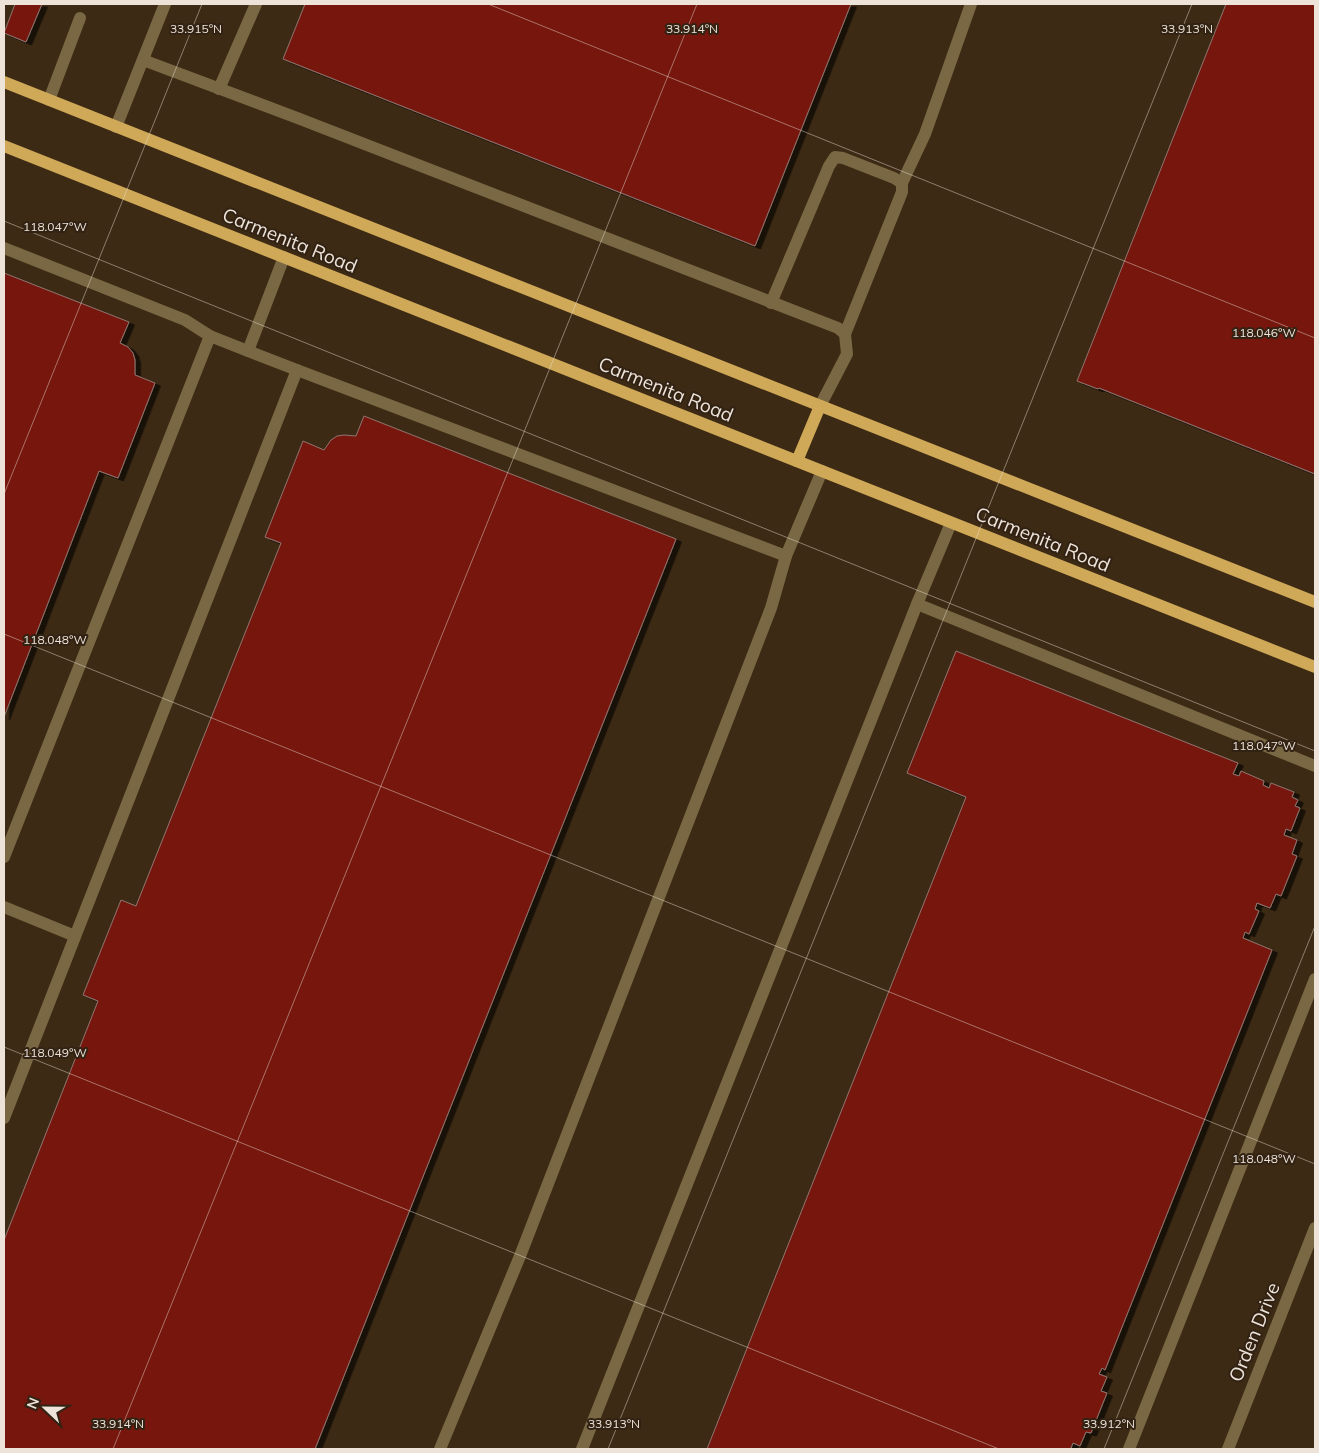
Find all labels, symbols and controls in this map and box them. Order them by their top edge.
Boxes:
text: 33.915°N [170,21,222,36]
text: 33.914°N [666,21,718,36]
text: 33.913°N [1161,21,1213,36]
street label: Carmenita Road [219,202,361,278]
text: 118.047°W [23,219,87,234]
text: 118.046°W [1232,325,1296,340]
street label: Carmenita Road [595,351,737,427]
street label: Carmenita Road [972,501,1114,577]
text: 118.048°W [23,632,87,647]
text: 118.047°W [1232,738,1296,753]
text: 118.049°W [23,1045,87,1060]
text: 118.048°W [1232,1151,1296,1166]
street label: Orden Drive [1223,1279,1285,1385]
north arrow [20,1383,70,1433]
text: N [23,1395,43,1411]
text: 33.914°N [92,1416,144,1431]
text: 33.913°N [588,1416,640,1431]
text: 33.912°N [1083,1416,1135,1431]

